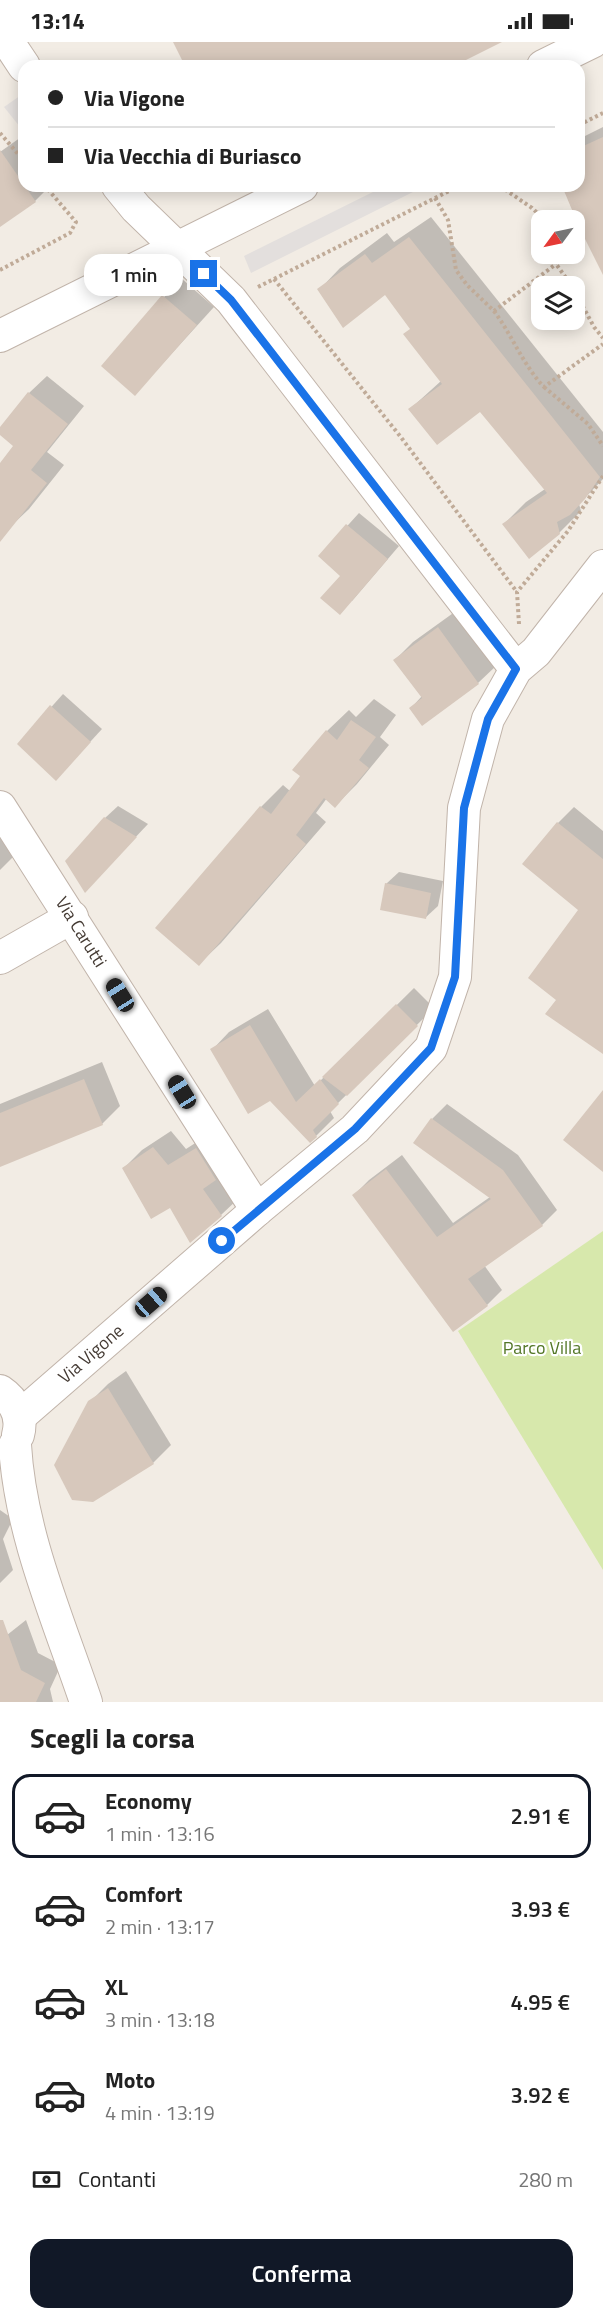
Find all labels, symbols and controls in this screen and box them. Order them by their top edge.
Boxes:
text: 13:14 [30,4,85,38]
text: Via Vigone [84,81,185,115]
text: Via Vecchia di Buriasco [84,139,301,173]
north arrow [531,210,585,264]
map controls [531,210,585,330]
callout: 1 min [84,253,183,295]
text: 1 min [109,259,158,290]
route end [190,260,217,287]
button: layers [531,276,585,330]
street label: Via Carutti [49,891,114,972]
car [103,975,137,1015]
car [165,1072,199,1112]
route start [208,1227,235,1254]
car [132,1283,170,1321]
street label: Via Vigone [52,1317,129,1390]
park label: Parco Villa [503,1334,581,1361]
text: Scegli la corsa [30,1717,195,1758]
text: Economy [105,1784,192,1818]
icon: car [33,1789,87,1843]
text: 2.91 € [511,1799,570,1833]
text: 1 min · 13:16 [105,1818,215,1849]
text: Comfort [105,1877,183,1911]
icon: car [33,1882,87,1936]
text: 3.93 € [511,1892,570,1926]
text: 2 min · 13:17 [105,1911,215,1942]
text: XL [105,1970,128,2004]
icon: car [33,1975,87,2029]
text: 4.95 € [511,1985,570,2019]
text: 3 min · 13:18 [105,2004,215,2035]
text: Moto [105,2063,155,2097]
icon: car [33,2068,87,2122]
text: 3.92 € [511,2078,570,2112]
text: 4 min · 13:19 [105,2097,215,2128]
text: Contanti [78,2162,156,2196]
icon: cash [30,2163,63,2196]
text: 280 m [518,2164,573,2195]
button: Conferma [30,2239,573,2308]

